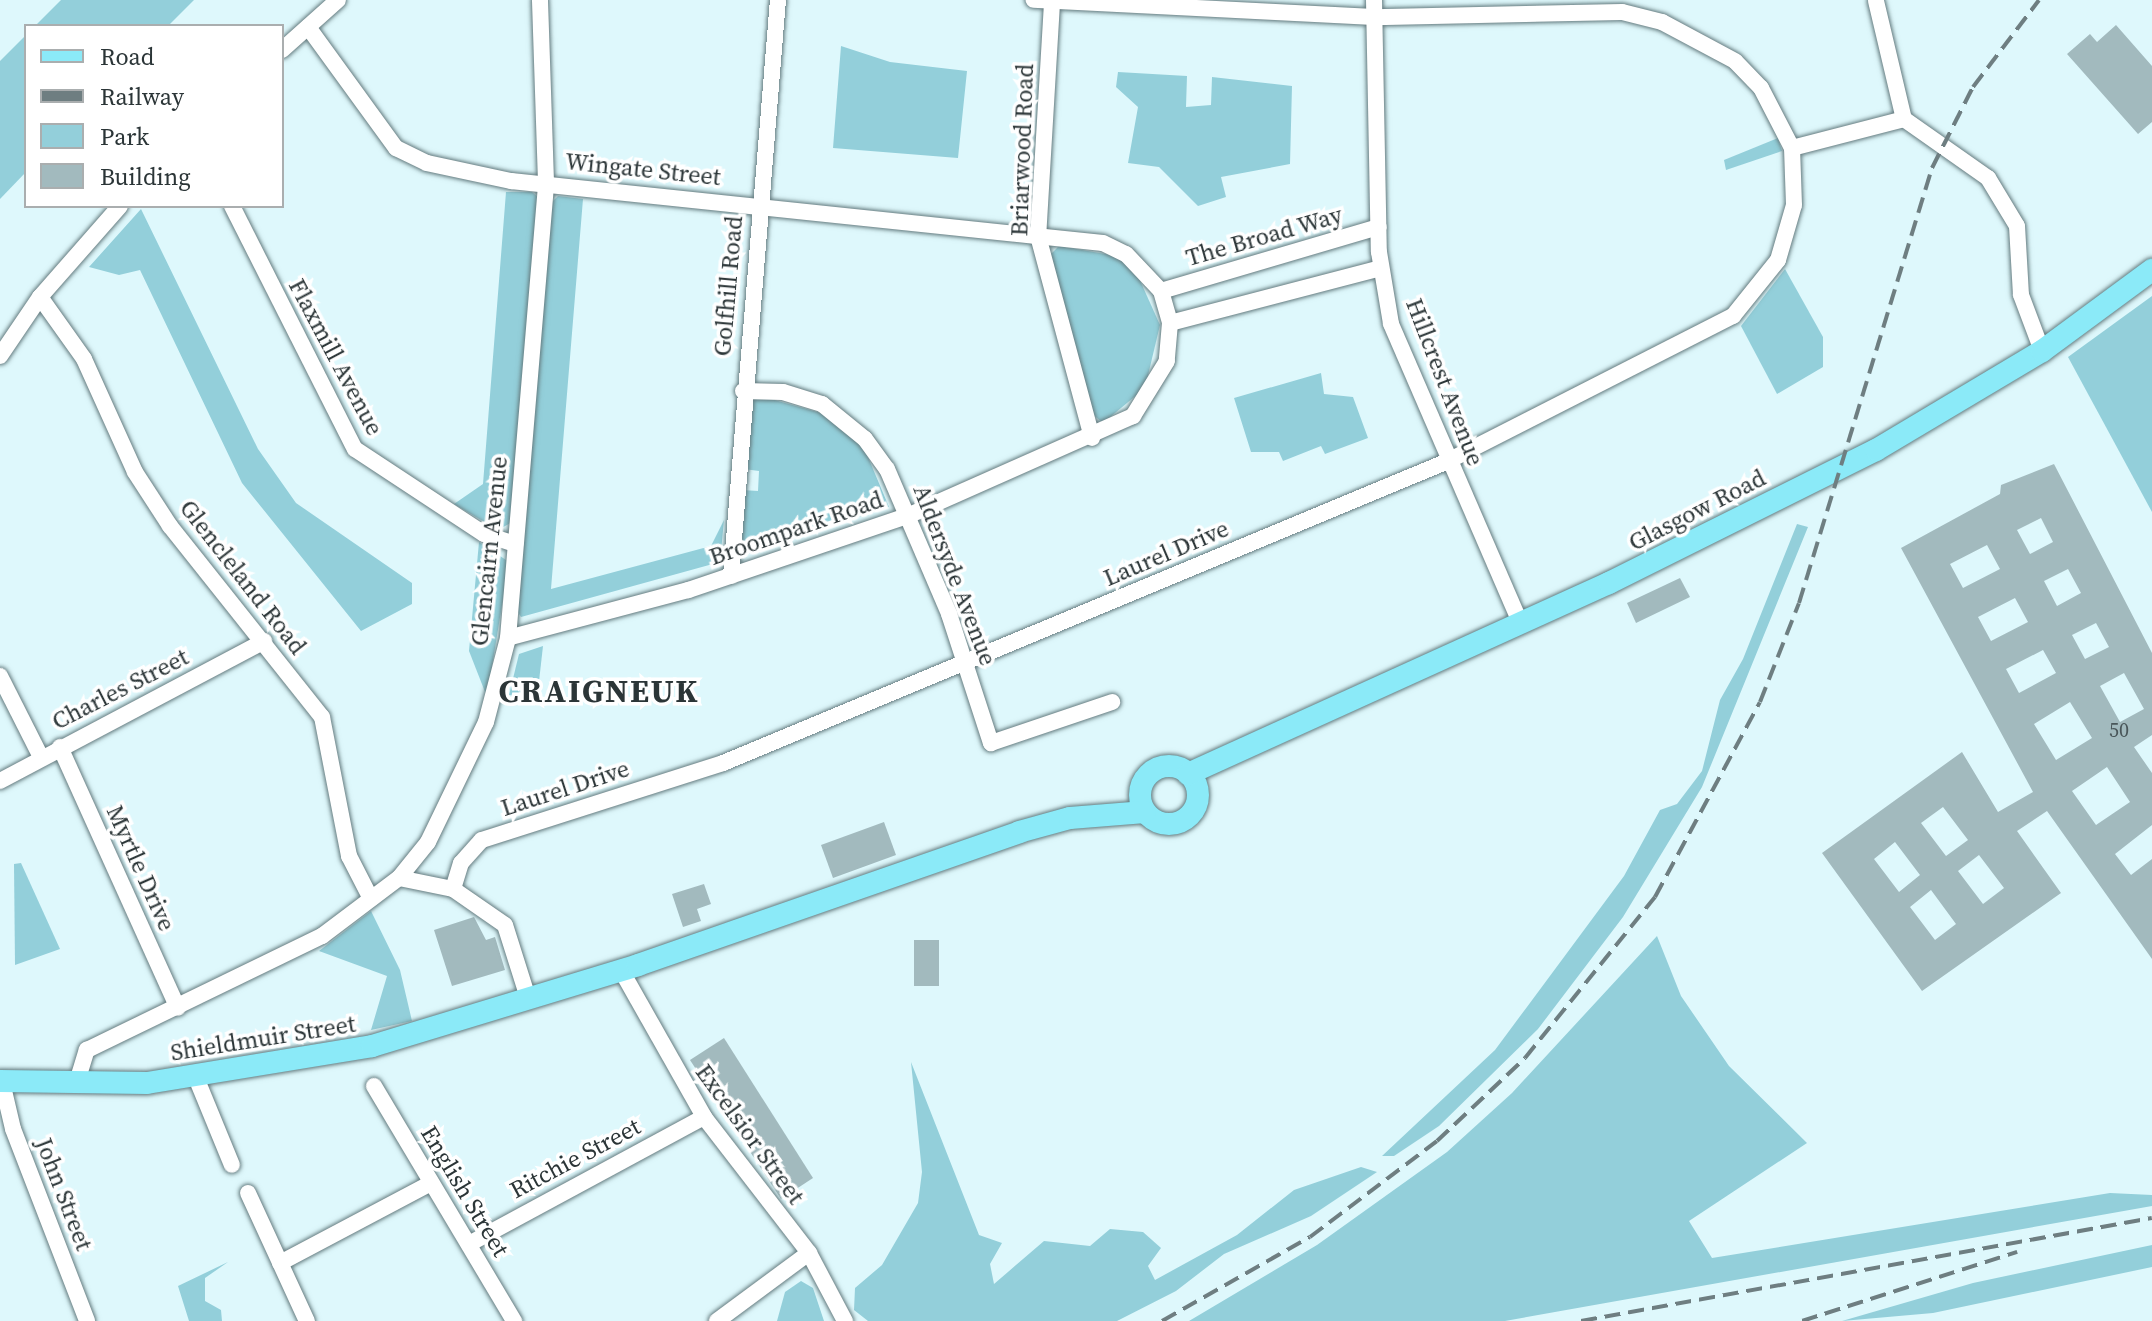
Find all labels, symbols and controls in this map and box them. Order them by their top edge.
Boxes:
legend [24,24,284,208]
text: Road [100,40,154,73]
street label: Briarwood Road [1005,63,1039,237]
text: Railway [100,80,184,113]
text: Park [100,120,149,153]
street label: Wingate Street [564,147,722,191]
text: Building [100,160,191,193]
street label: The Broad Way [1182,200,1346,272]
street label: Golfhill Road [708,215,748,357]
street label: Flaxmill Avenue [283,274,389,440]
street label: Hillcrest Avenue [1400,294,1490,470]
street label: Glencairn Avenue [465,455,513,647]
street label: Glasgow Road [1624,463,1770,557]
street label: Aldersyde Avenue [907,481,1003,669]
street label: Broompark Road [705,485,887,571]
street label: Glencleland Road [174,494,312,660]
street label: Laurel Drive [1099,514,1233,592]
street label: Charles Street [47,642,193,736]
district label: CRAIGNEUK [498,672,700,710]
house number: 50 [2109,718,2129,742]
street label: Laurel Drive [497,754,633,822]
street label: Myrtle Drive [100,801,182,935]
street label: Shieldmuir Street [168,1009,358,1067]
street label: Excelsior Street [690,1058,810,1210]
street label: Ritchie Street [505,1112,645,1204]
street label: English Street [415,1120,515,1262]
street label: John Street [29,1134,99,1254]

